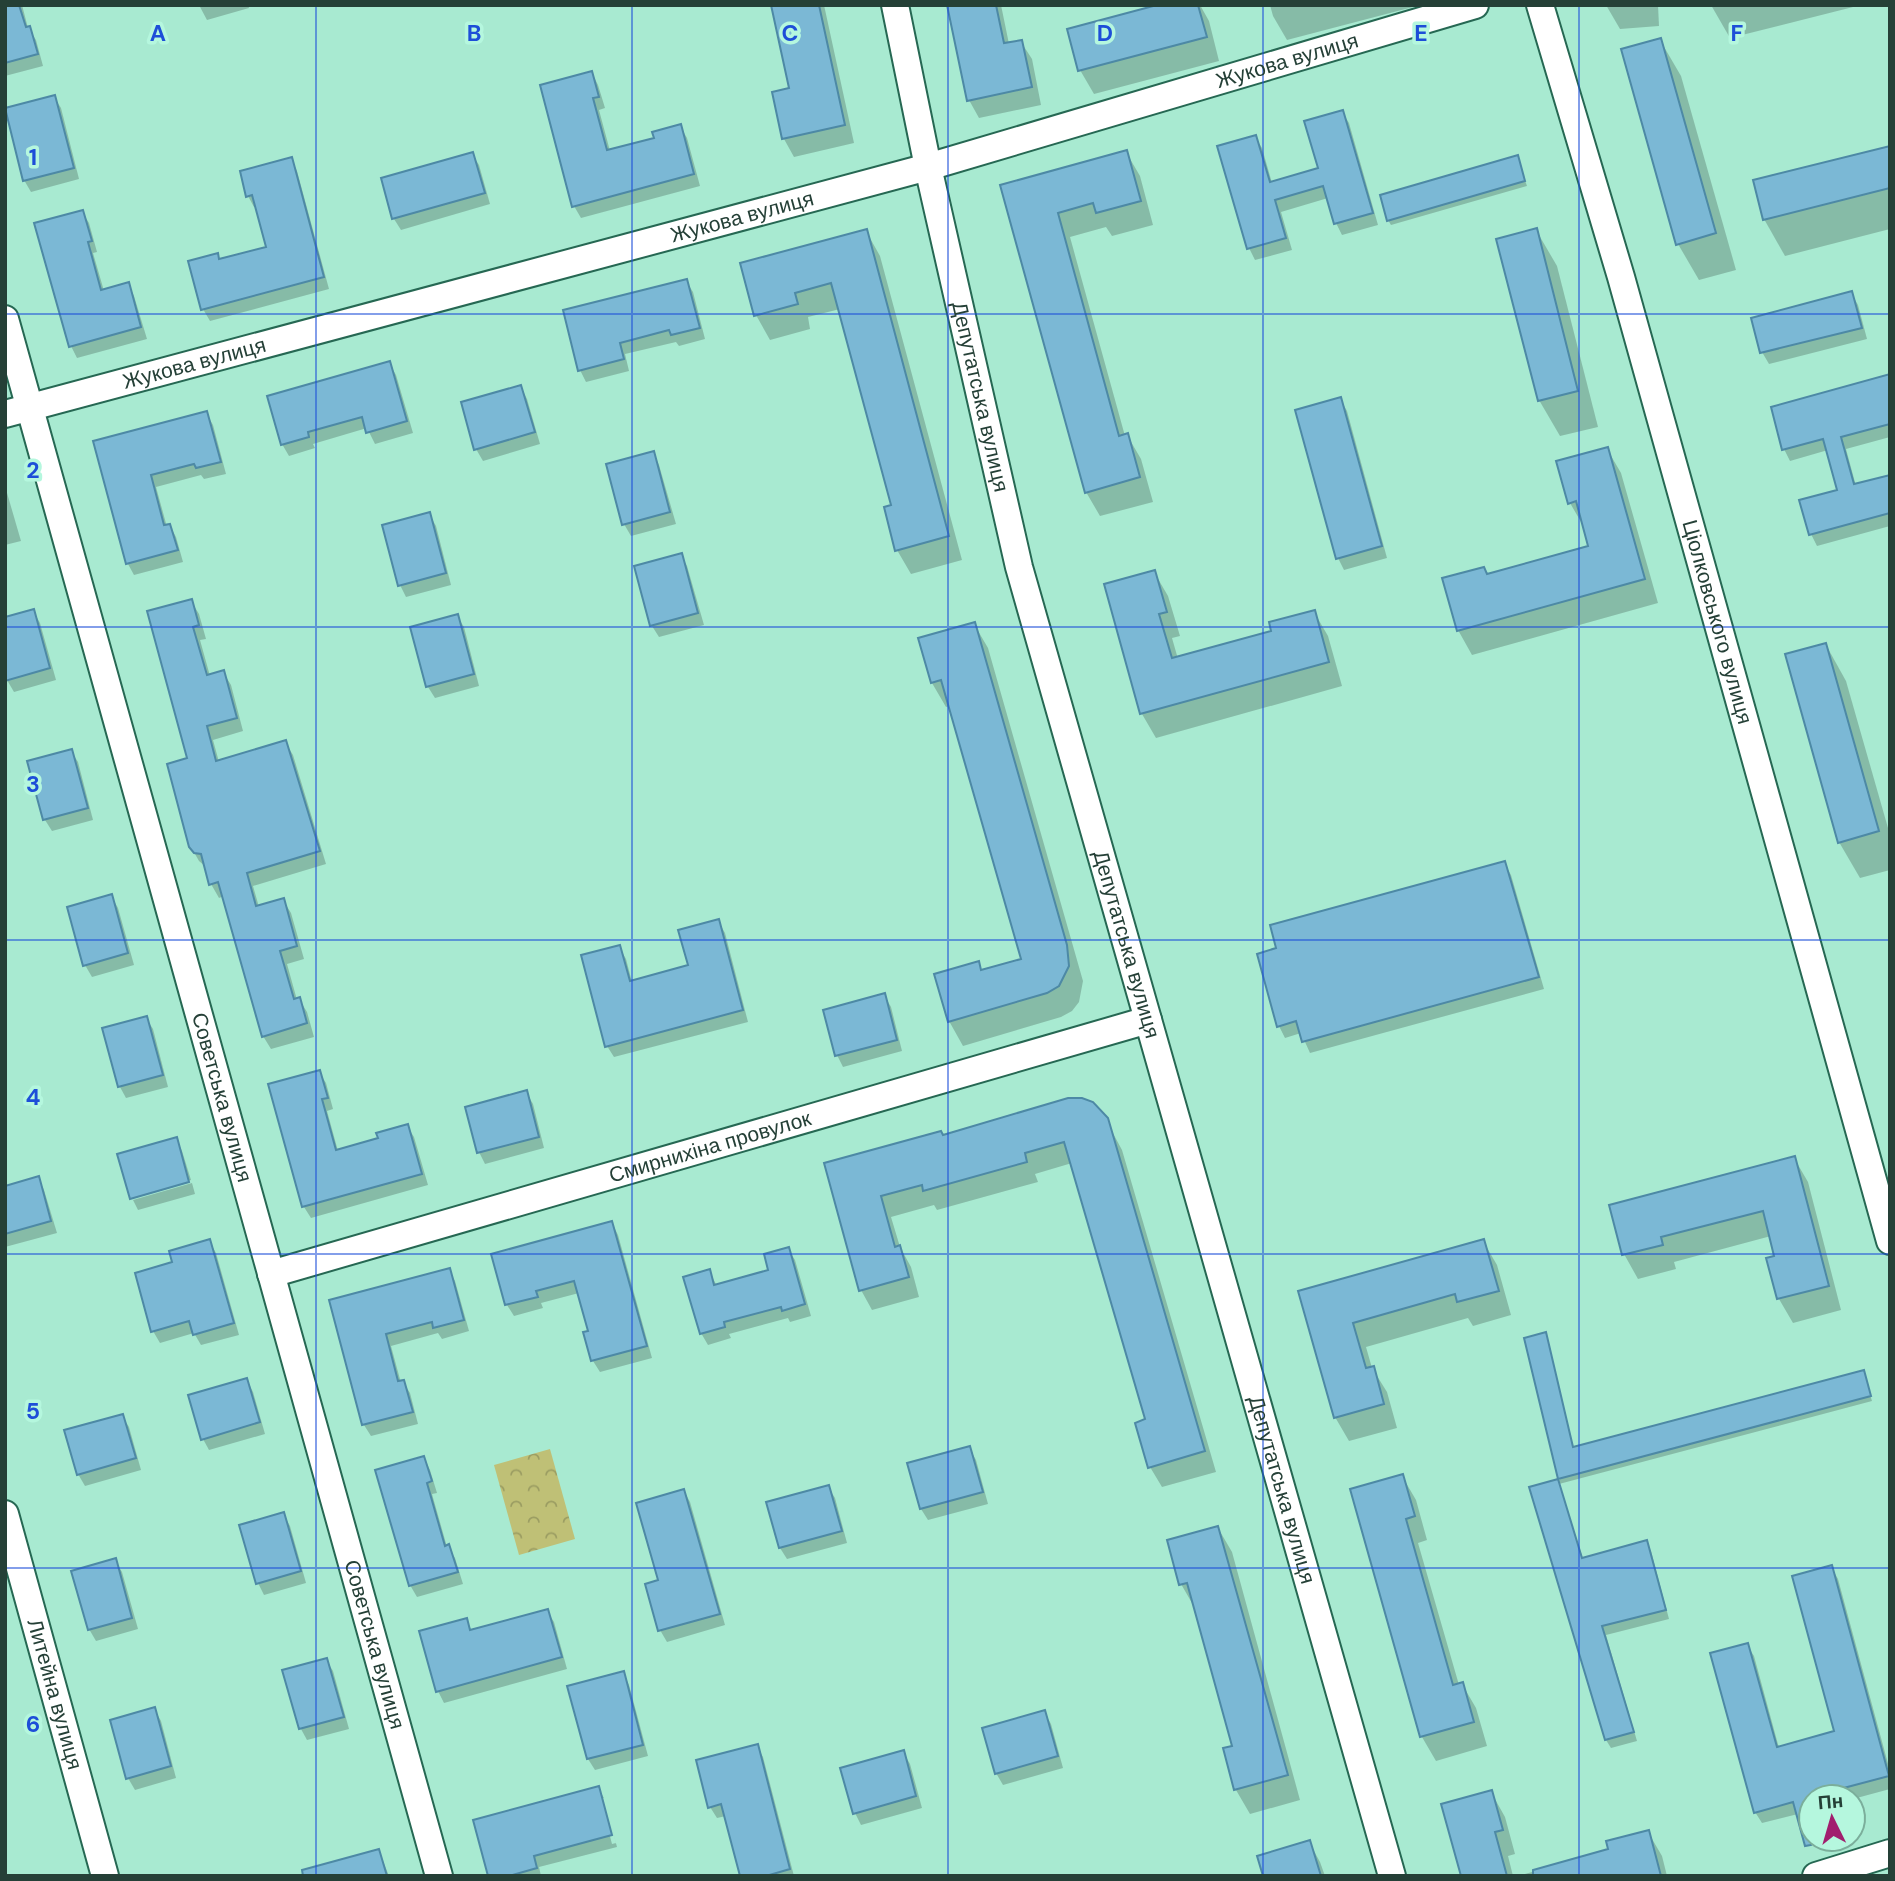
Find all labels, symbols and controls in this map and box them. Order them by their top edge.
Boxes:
text: A [150,18,166,48]
text: B [467,18,481,48]
text: C [782,18,798,48]
text: D [1097,18,1113,48]
text: E [1414,18,1428,48]
text: F [1731,18,1744,48]
street label: Жукова вулиця [1213,26,1362,95]
text: 1 [29,142,37,172]
street label: Жукова вулиця [667,184,817,249]
street label: Депутатська вулиця [945,299,1015,495]
street label: Жукова вулиця [120,331,269,396]
text: 2 [26,455,40,485]
street label: Ціолковського вулиця [1675,517,1759,727]
text: 3 [26,769,40,799]
street label: Депутатська вулиця [1086,847,1167,1042]
street label: Советська вулиця [185,1009,259,1185]
text: 4 [26,1082,41,1112]
street label: Смирнихіна провулок [606,1104,815,1189]
street label: Депутатська вулиця [1242,1392,1322,1587]
text: 5 [26,1396,40,1426]
street label: Советська вулиця [338,1557,411,1732]
street label: Литейна вулиця [21,1616,89,1773]
text: 6 [26,1709,40,1739]
north arrow [1797,1783,1867,1853]
text: Пн [1817,1788,1844,1815]

